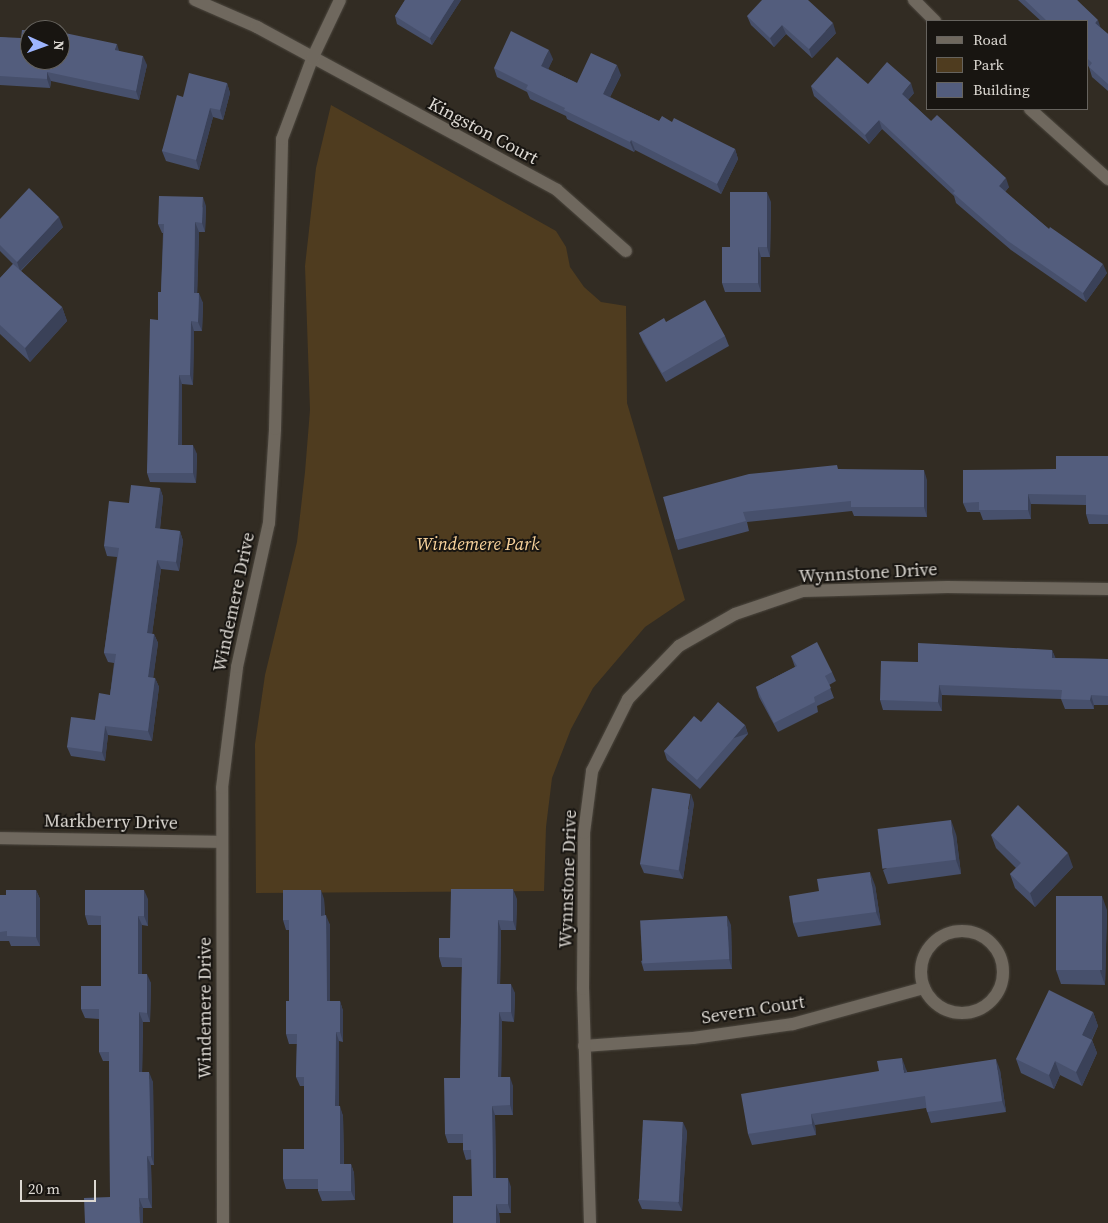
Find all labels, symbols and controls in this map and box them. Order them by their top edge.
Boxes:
north arrow [20,20,70,70]
legend [926,20,1088,110]
text: Road [973,29,1007,50]
text: N [49,40,69,51]
text: Park [973,54,1004,75]
text: Building [973,79,1030,100]
street label: Kingston Court [424,93,542,169]
street label: Windemere Drive [209,530,259,674]
park label: Windemere Park [417,533,539,555]
street label: Wynnstone Drive [798,559,938,587]
street label: Wynnstone Drive [555,809,581,949]
street label: Markberry Drive [44,810,178,834]
street label: Windemere Drive [194,937,216,1079]
street label: Severn Court [700,991,806,1029]
scale bar [22,1170,99,1202]
text: 20 m [28,1178,60,1199]

